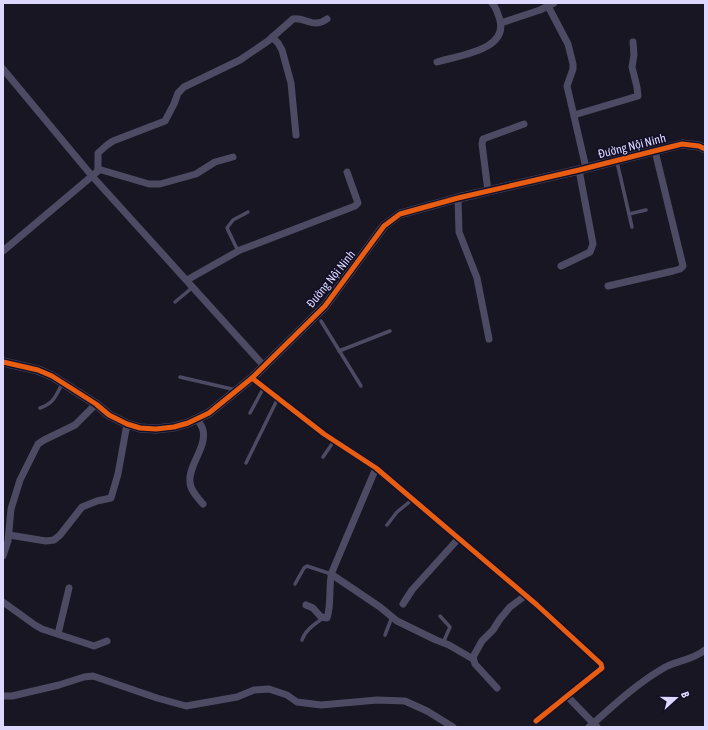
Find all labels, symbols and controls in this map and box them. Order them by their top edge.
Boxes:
street label: Đường Nội Ninh [597,131,667,161]
street label: Đường Nội Ninh [304,248,358,310]
north arrow [656,678,696,718]
text: B [679,690,692,700]

